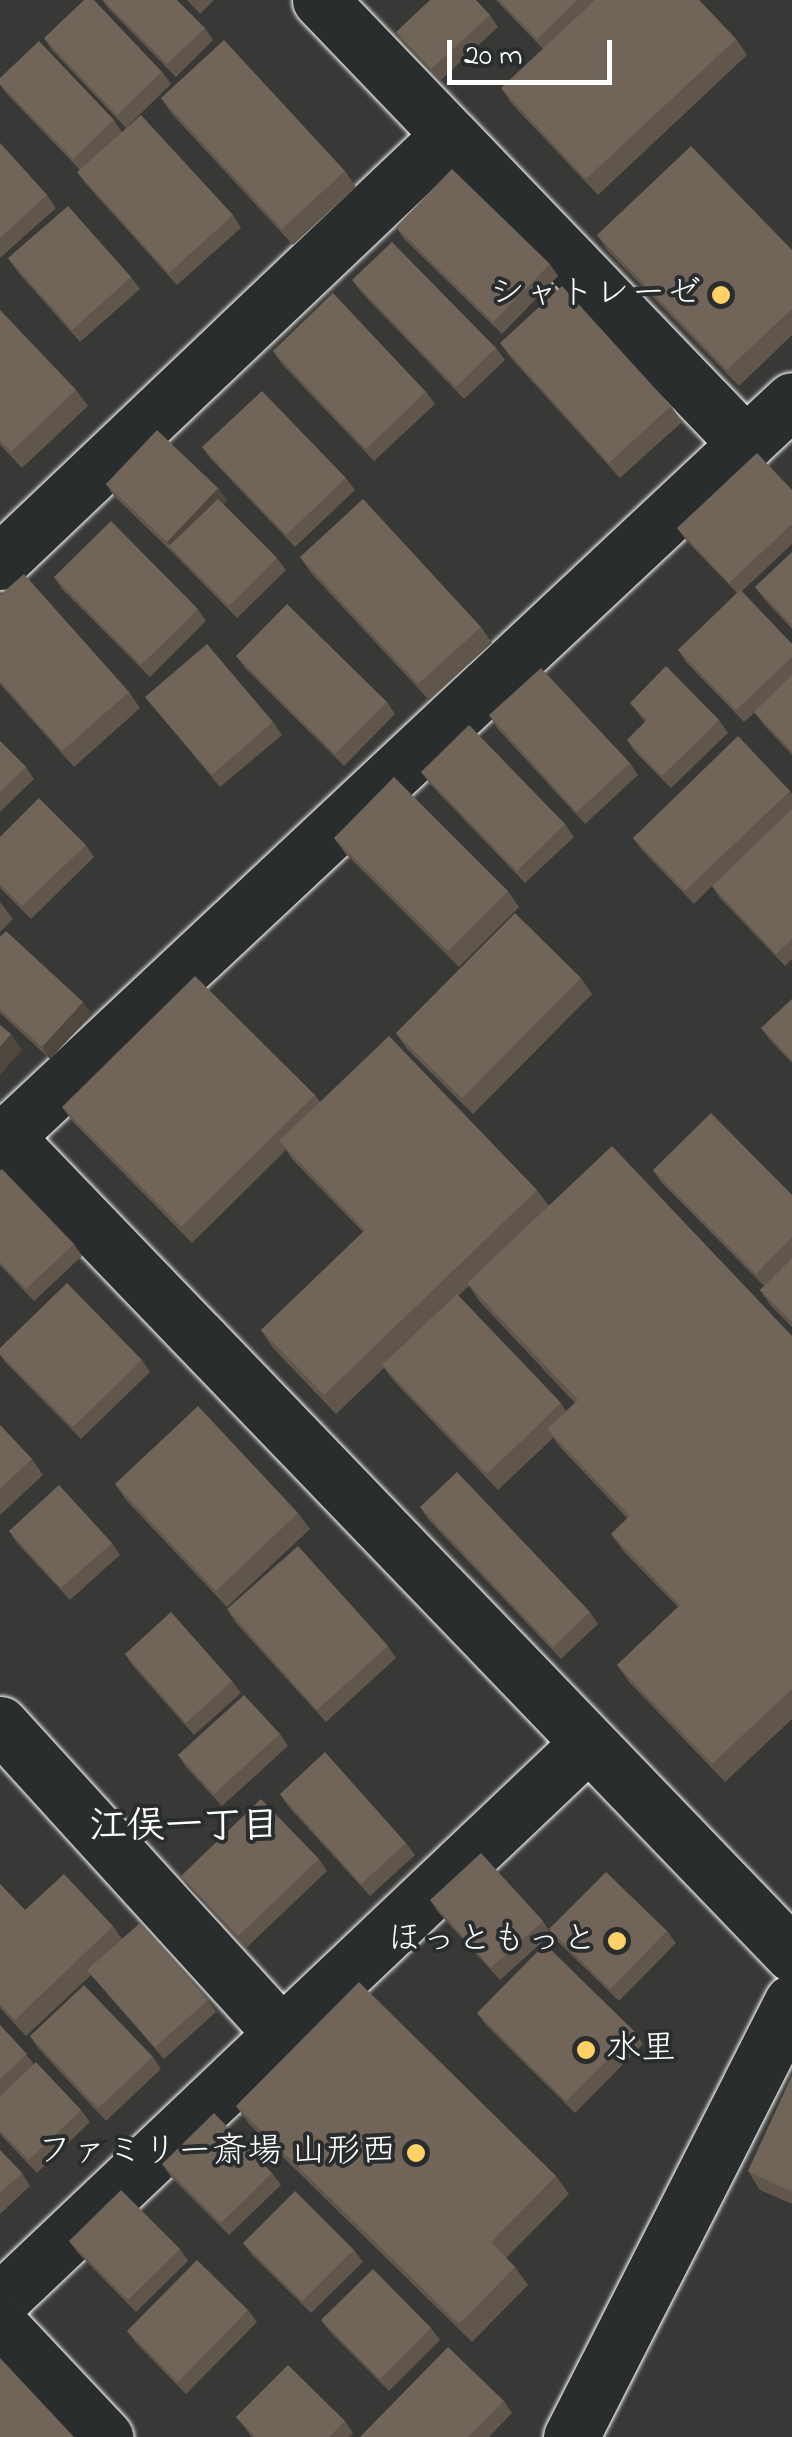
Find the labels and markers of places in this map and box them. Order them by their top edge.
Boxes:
place label: シャトレーゼ [490,274,701,316]
marker: シャトレーゼ [710,284,732,306]
place label: ほっともっと [387,1920,597,1962]
marker: ほっともっと [606,1930,628,1952]
place label: 水里 [606,2029,676,2071]
marker: 水里 [575,2039,597,2061]
place label: ファミリー斎場 山形西 [37,2132,396,2174]
marker: ファミリー斎場 山形西 [405,2142,427,2164]

